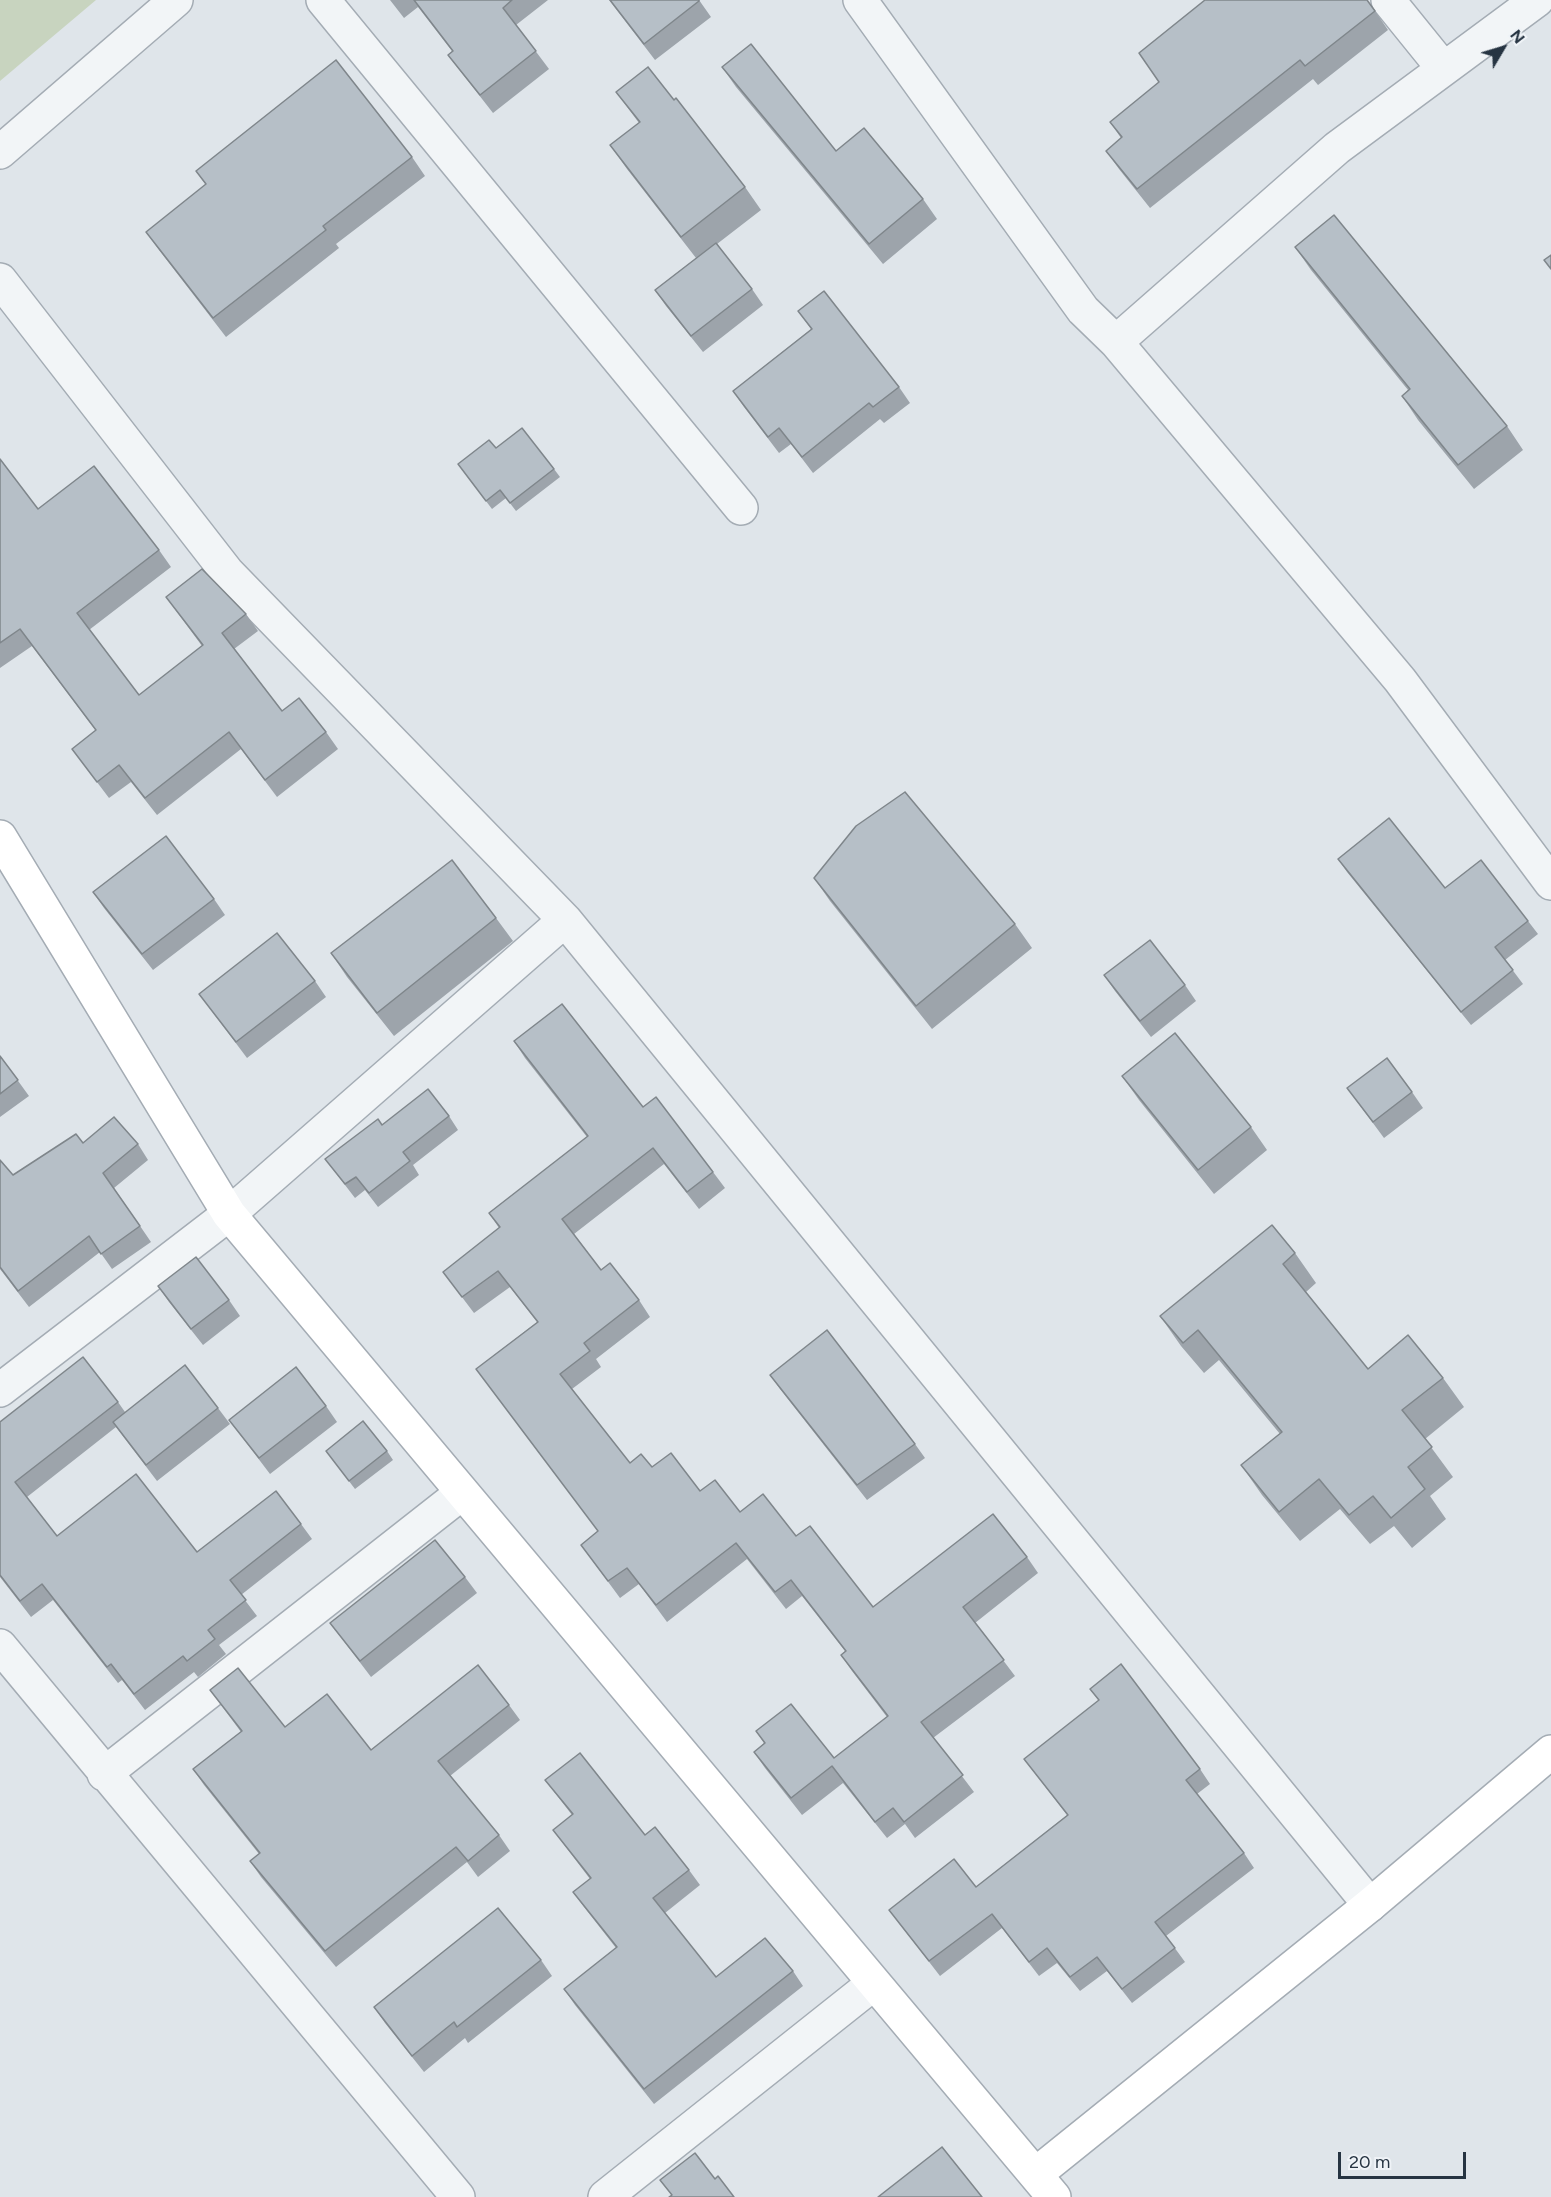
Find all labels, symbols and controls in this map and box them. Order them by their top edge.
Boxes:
north arrow [1473,18,1533,78]
text: N [1506,26,1529,47]
scale bar [1341,2140,1468,2178]
text: 20 m [1349,2151,1390,2173]

